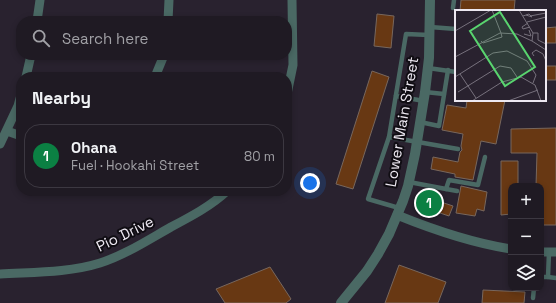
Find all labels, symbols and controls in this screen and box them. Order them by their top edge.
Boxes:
inset map [455,10,546,101]
search box [16,16,292,60]
icon: search [30,27,52,49]
text: Search here [62,29,148,48]
street label: Lower Main Street [381,55,422,188]
text: Nearby [32,87,91,109]
text: Ohana [71,138,117,157]
text: 1 [43,148,49,165]
text: 80 m [244,148,275,165]
text: Fuel · Hookahi Street [71,157,199,174]
your location [300,173,320,193]
map controls [508,183,544,291]
button: + [508,183,544,219]
pin: 1 [416,188,442,218]
street label: Pio Drive [93,211,157,256]
button: − [508,219,544,255]
button: layers [508,255,544,291]

